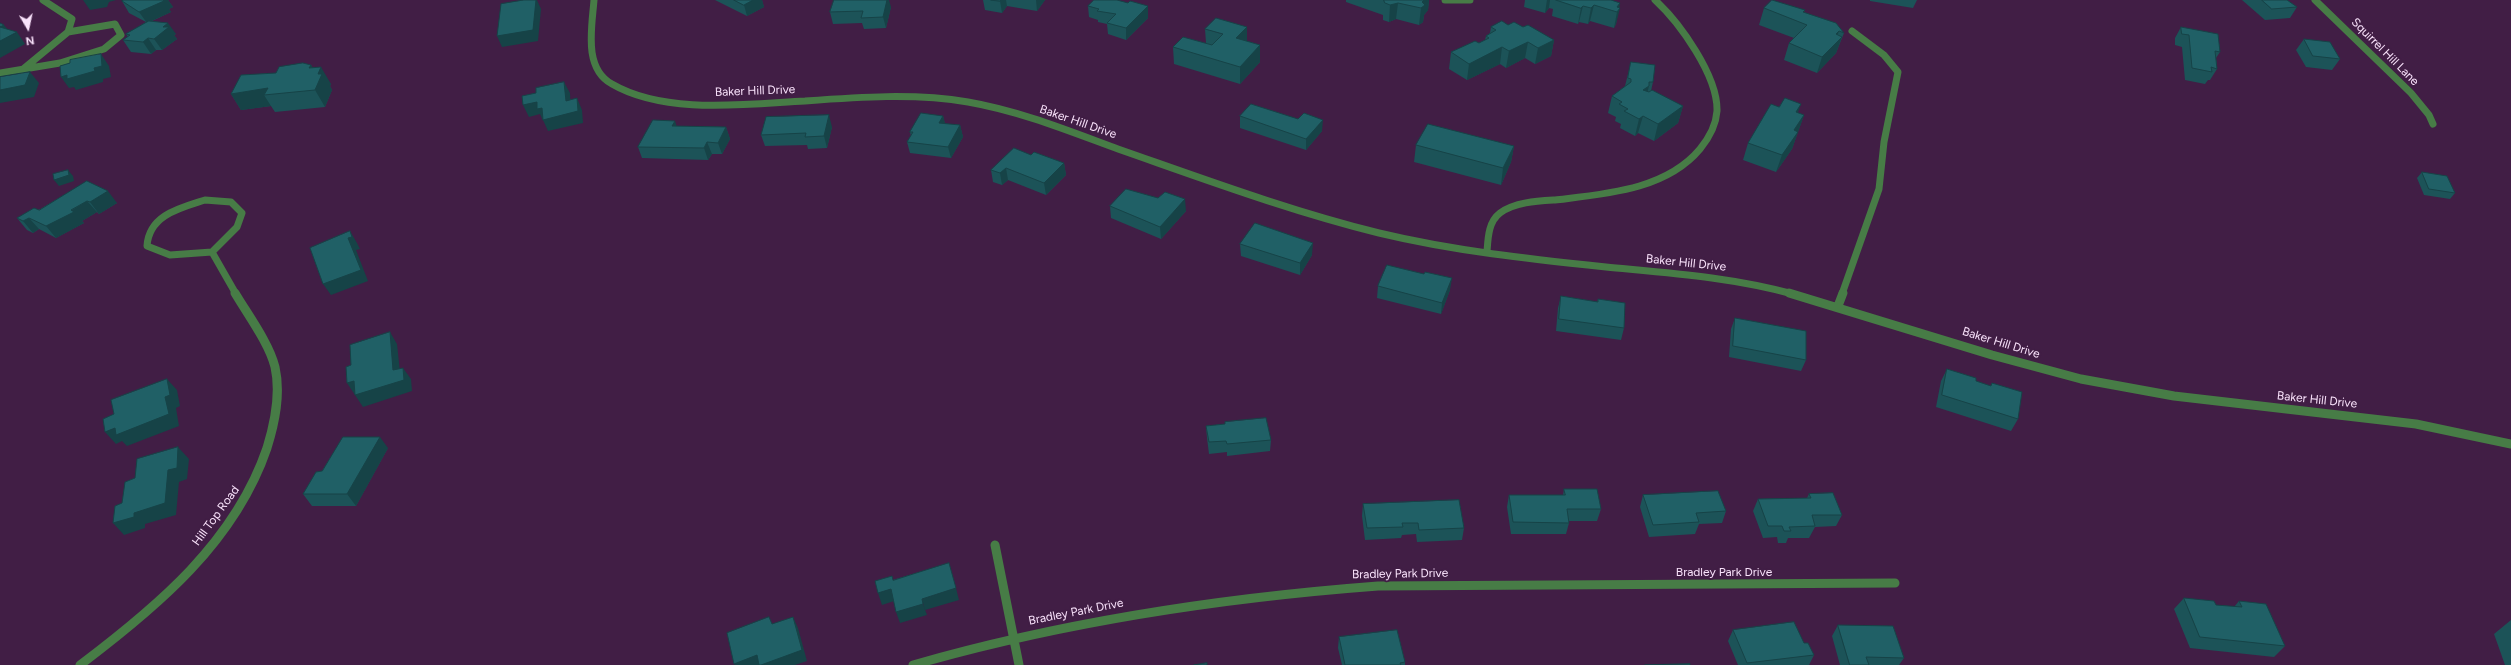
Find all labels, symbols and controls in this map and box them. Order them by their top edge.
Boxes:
north arrow [8,8,48,48]
street label: Squirrel Hill Lane [2348,15,2422,89]
text: N [25,33,35,47]
street label: Baker Hill Drive [715,82,795,100]
street label: Baker Hill Drive [1038,102,1118,142]
street label: Baker Hill Drive [1645,252,1727,274]
street label: Baker Hill Drive [1960,324,2042,362]
street label: Baker Hill Drive [2276,389,2358,411]
street label: Hill Top Road [189,483,243,549]
street label: Bradley Park Drive [1676,565,1772,579]
street label: Bradley Park Drive [1352,566,1448,582]
street label: Bradley Park Drive [1027,596,1125,628]

